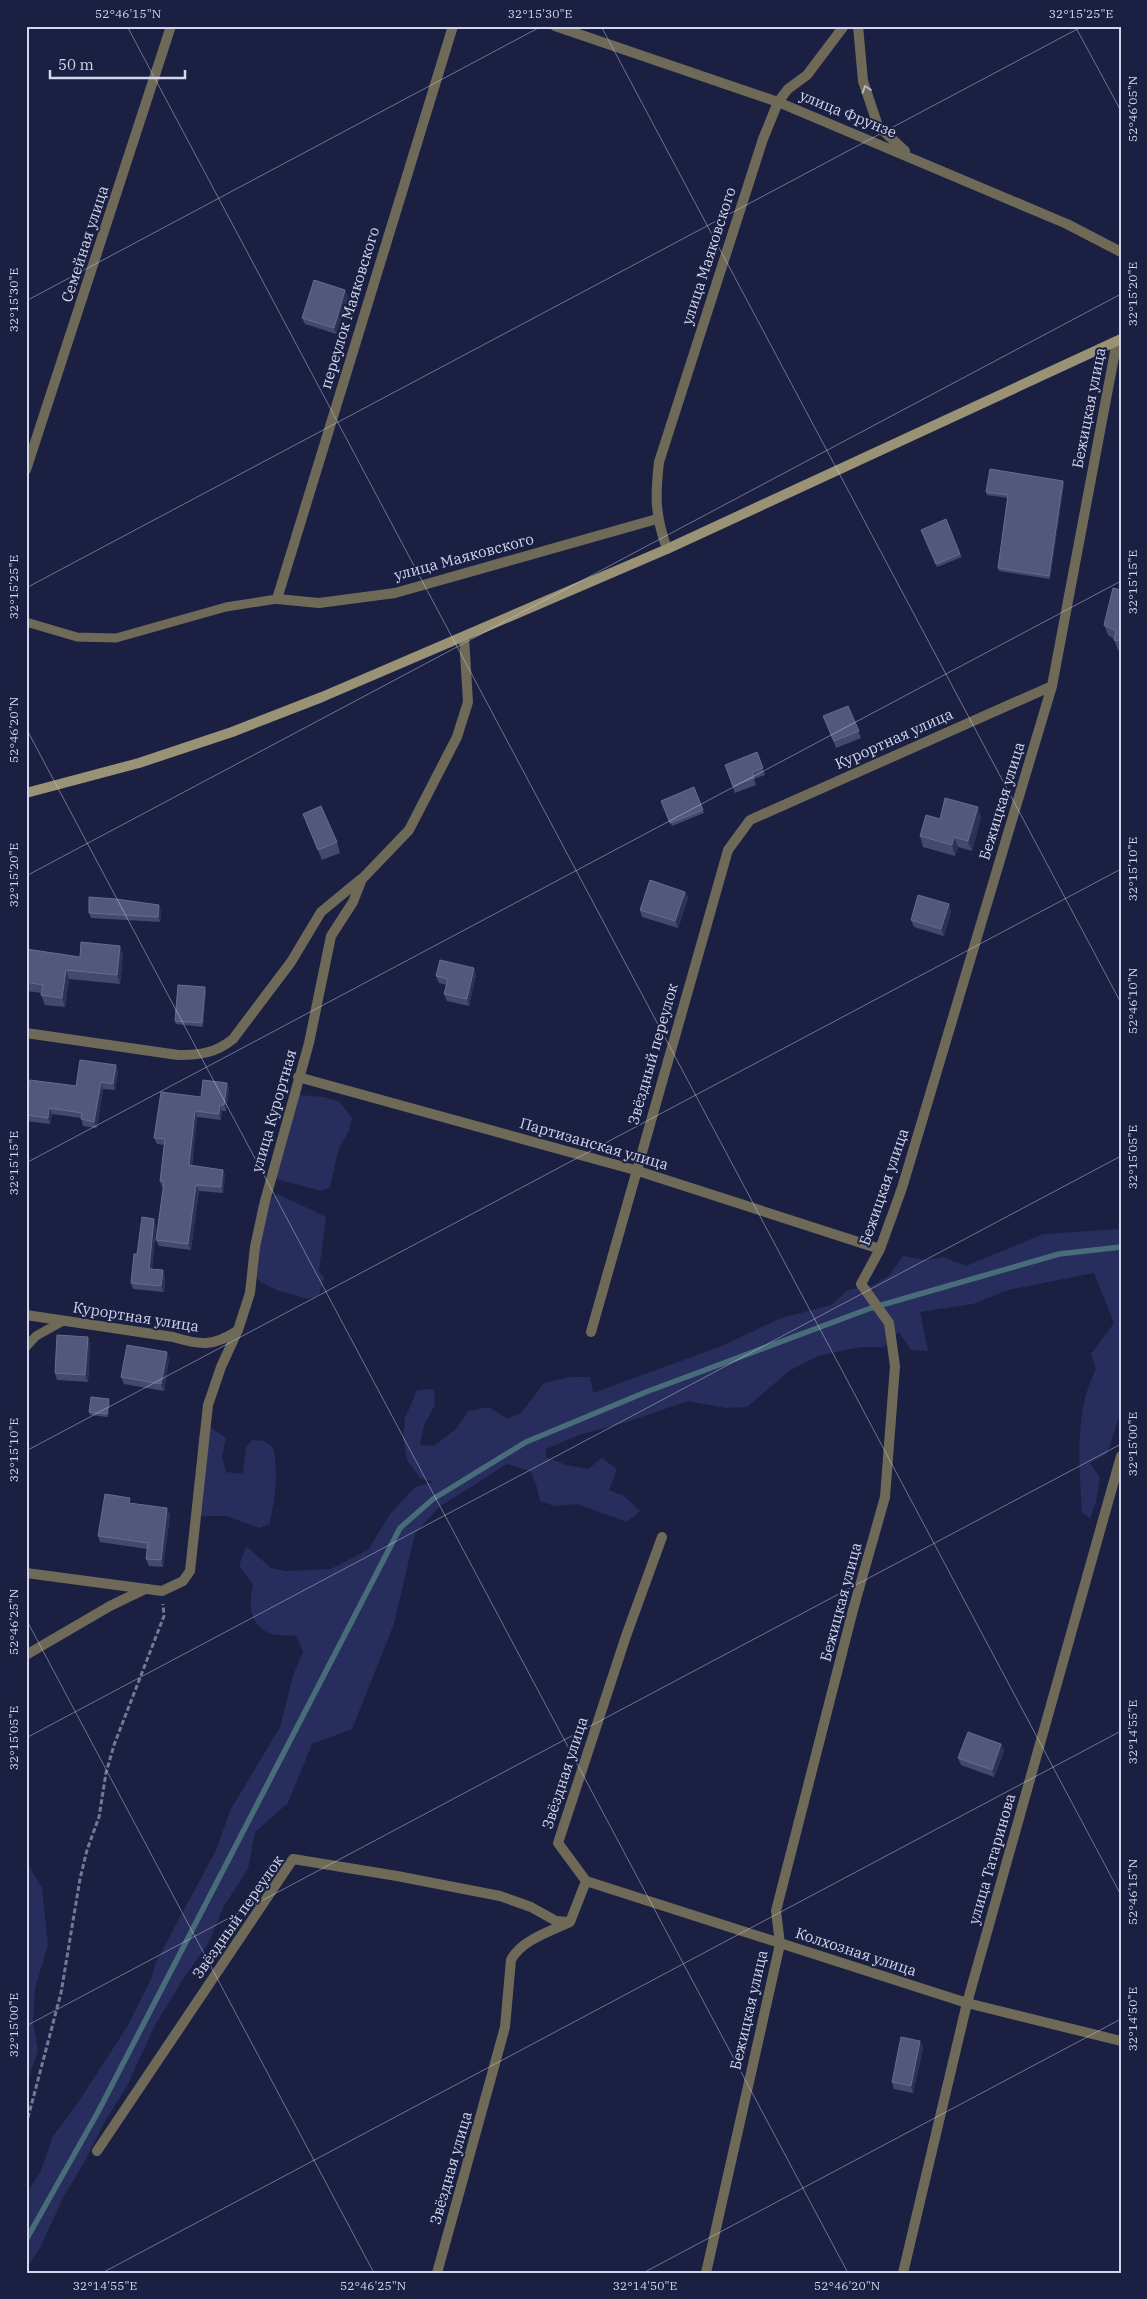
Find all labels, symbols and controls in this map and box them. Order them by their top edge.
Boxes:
text: 52°46'15"N [95,6,161,21]
text: 32°15'30"E [508,6,572,21]
text: 32°15'25"E [1049,6,1113,21]
scale bar [50,48,185,80]
text: 50 m [58,55,94,74]
text: 52°46'05"N [1125,76,1140,142]
street label: улица Фрунзе [797,85,900,142]
one-way arrow [862,85,872,94]
street label: Семейная улица [57,183,112,305]
street label: улица Маяковского [677,184,740,327]
street label: переулок Маяковского [316,225,383,391]
text: 32°15'20"E [1125,262,1140,326]
text: 32°15'30"E [6,268,21,332]
street label: Бежицкая улица [1067,346,1110,470]
street label: улица Маяковского [392,529,536,584]
text: 32°15'15"E [1125,550,1140,614]
text: 32°15'25"E [6,555,21,619]
text: 52°46'20"N [6,697,21,763]
street label: Курортная улица [832,704,956,773]
street label: Бежицкая улица [975,739,1029,862]
text: 32°15'10"E [1125,837,1140,901]
text: 32°15'20"E [6,843,21,907]
text: 52°46'10"N [1125,968,1140,1034]
street label: Звёздный переулок [623,981,682,1127]
street label: улица Курортная [247,1047,300,1175]
street label: Партизанская улица [518,1113,671,1174]
text: 32°15'05"E [1125,1125,1140,1189]
street label: Бежицкая улица [855,1126,912,1248]
text: 32°15'15"E [6,1131,21,1195]
street label: Курортная улица [72,1297,200,1336]
text: 32°15'00"E [1125,1412,1140,1476]
text: 32°15'10"E [6,1418,21,1482]
street label: Бежицкая улица [815,1540,866,1664]
text: 52°46'25"N [6,1589,21,1655]
text: 32°14'55"E [1125,1700,1140,1764]
text: 32°15'05"E [6,1706,21,1770]
street label: Звёздная улица [537,1714,592,1831]
street label: улица Татаринова [964,1791,1019,1926]
street label: Звёздный переулок [188,1851,288,1982]
text: 52°46'15"N [1125,1859,1140,1925]
street label: Колхозная улица [793,1923,919,1980]
street label: Бежицкая улица [725,1948,772,2072]
text: 32°14'50"E [1125,1987,1140,2051]
text: 32°15'00"E [6,1993,21,2057]
street label: Звёздная улица [425,2109,476,2227]
text: 32°14'55"E [73,2278,137,2293]
text: 52°46'25"N [340,2278,406,2293]
text: 32°14'50"E [613,2278,677,2293]
text: 52°46'20"N [814,2278,880,2293]

